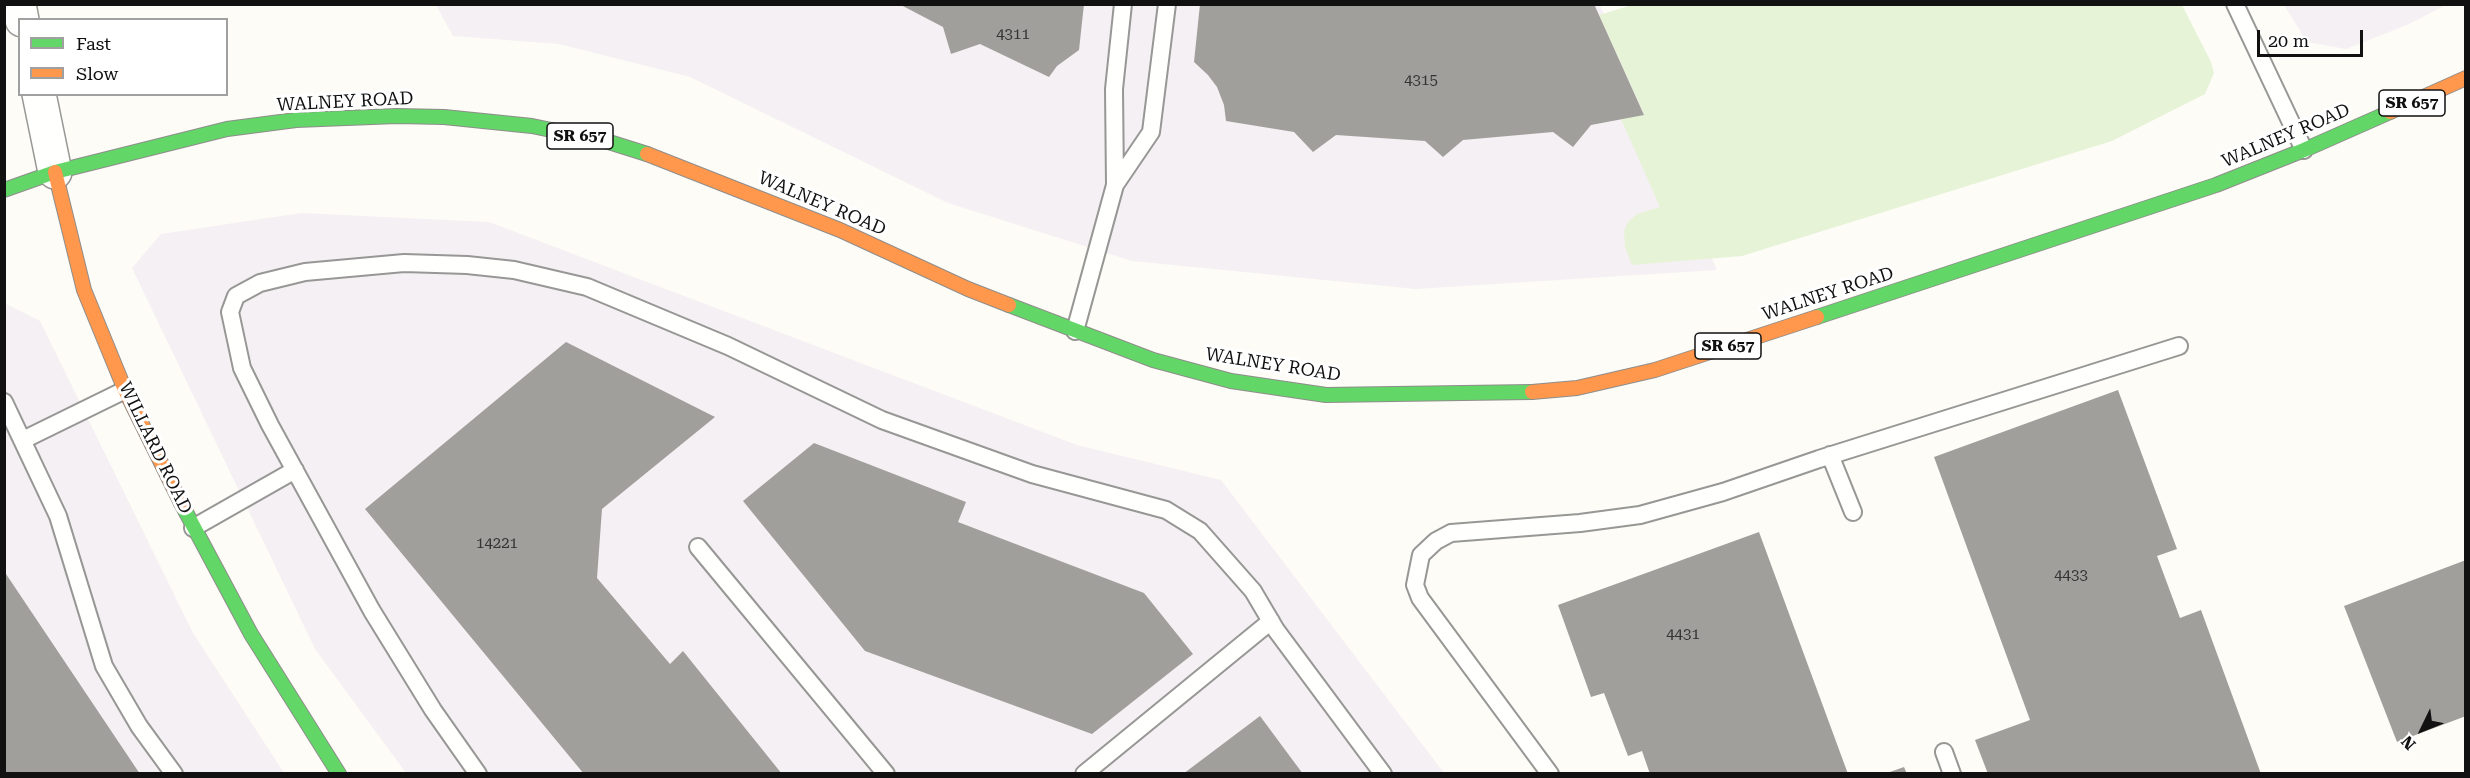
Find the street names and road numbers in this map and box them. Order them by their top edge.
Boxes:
street label: WALNEY ROAD [276,88,414,116]
road number: SR 657 [2379,90,2445,116]
street label: WALNEY ROAD [2219,99,2353,173]
road number: SR 657 [547,123,613,149]
street label: WALNEY ROAD [755,167,889,241]
street label: WALNEY ROAD [1760,263,1896,325]
road number: SR 657 [1695,333,1761,359]
street label: WALNEY ROAD [1204,344,1342,386]
street label: WILLARD ROAD [114,379,196,517]

